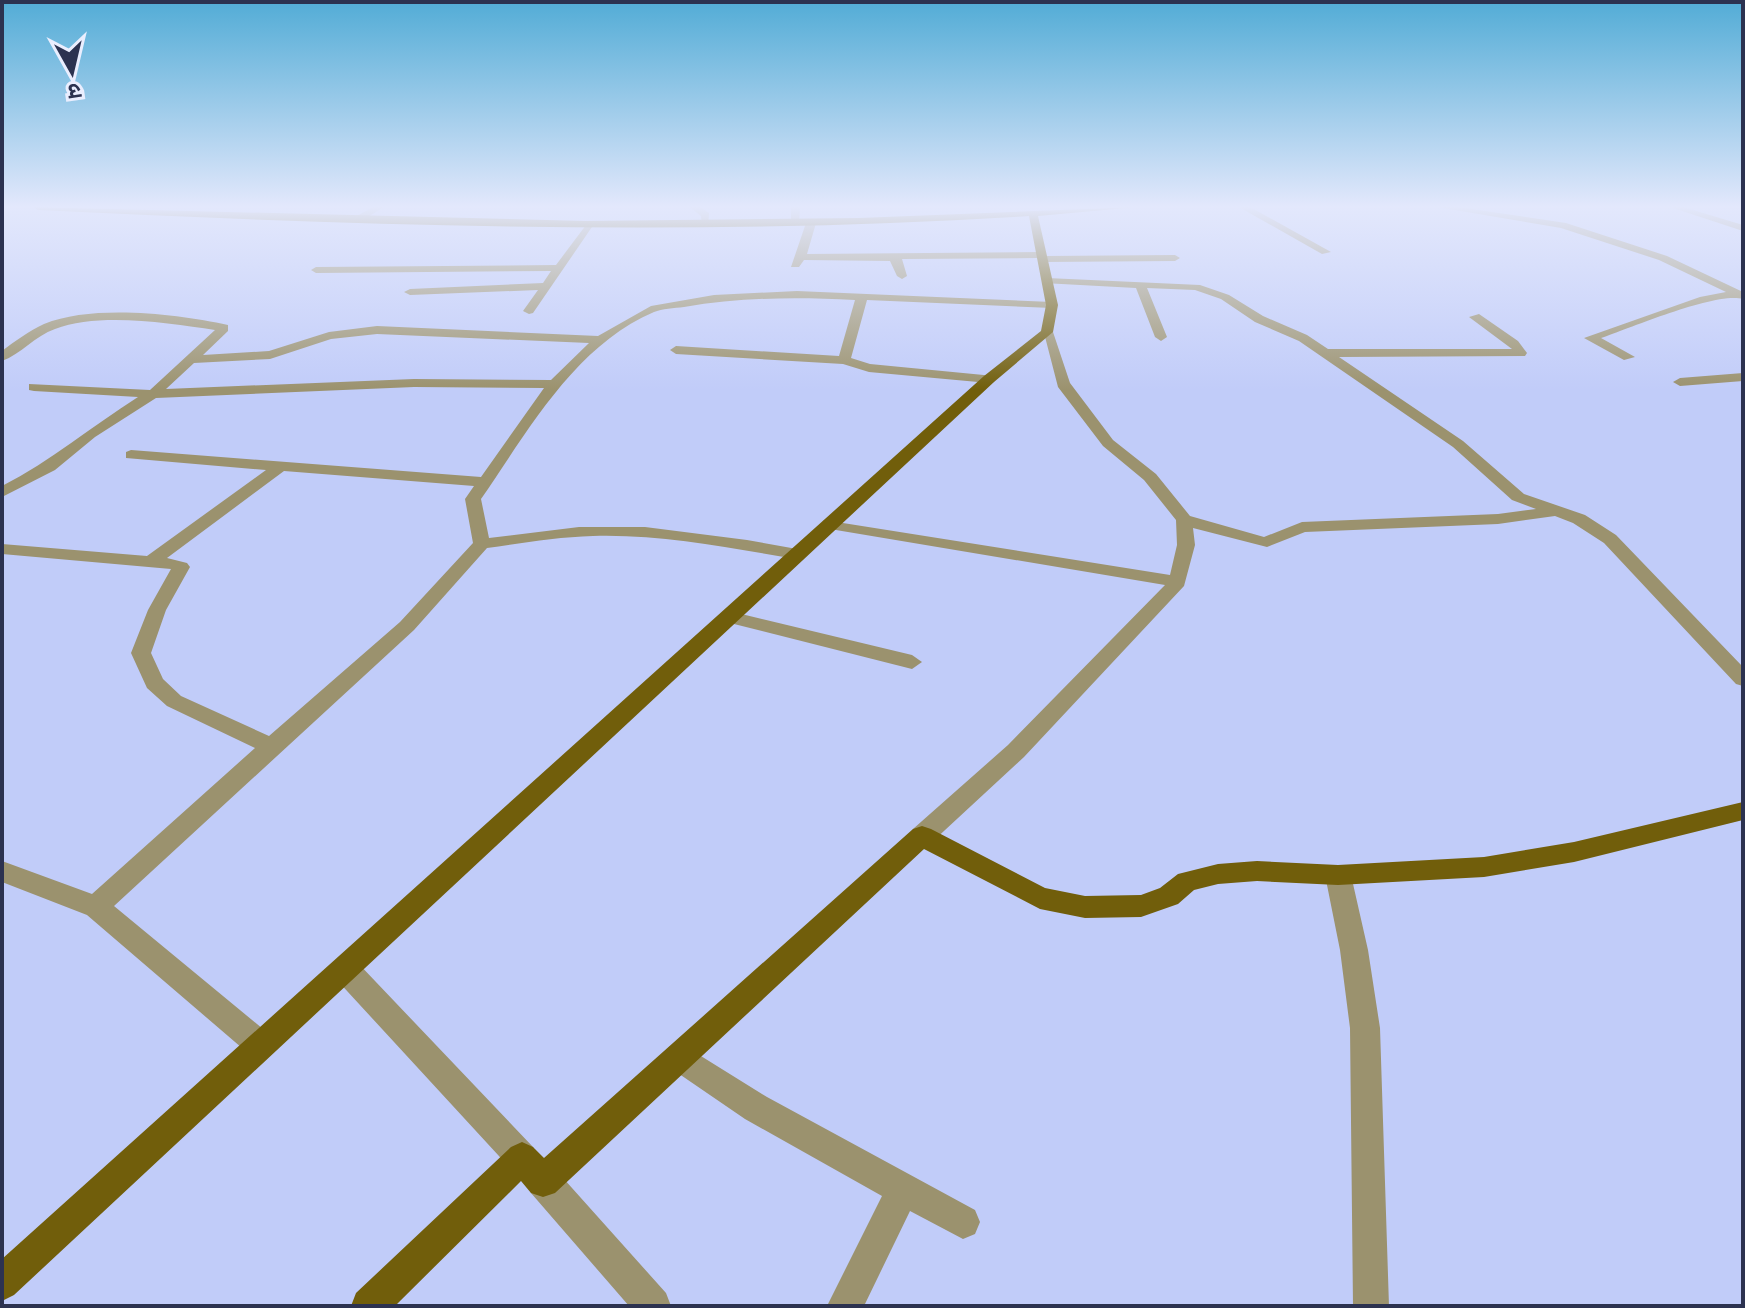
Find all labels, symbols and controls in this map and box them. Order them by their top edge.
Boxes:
north arrow [32,32,112,112]
text: उ [65,77,83,107]

